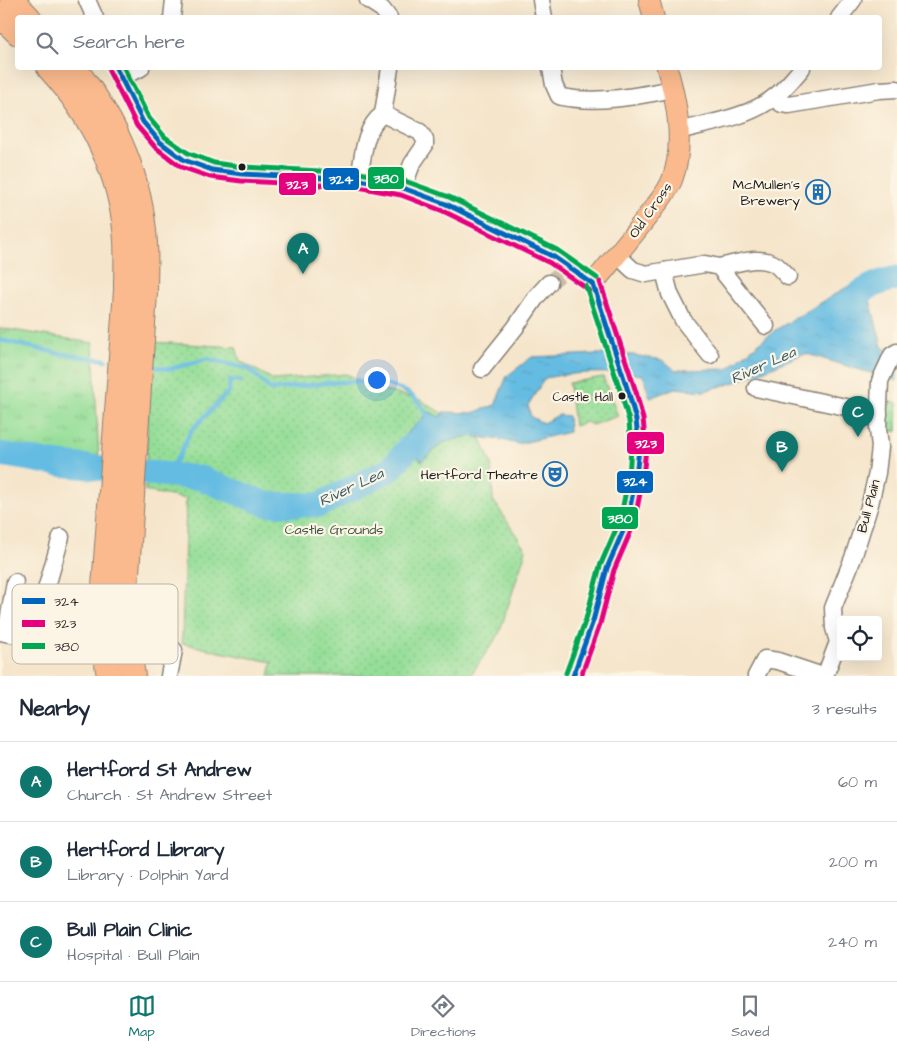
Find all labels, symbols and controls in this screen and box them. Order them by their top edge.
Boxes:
search box [15,15,882,70]
icon: search [33,29,61,57]
text: Search here [73,29,185,56]
unlabelled marker [237,162,247,172]
line badge: 380 [367,166,405,190]
line badge: 324 [322,167,360,191]
text: 380 [372,169,399,189]
text: 324 [328,170,354,190]
line badge: 323 [278,172,317,196]
text: 323 [285,175,309,195]
place label: McMullen's Brewery [733,175,800,211]
street label: Old Cross [624,179,677,242]
building icon: McMullen's Brewery [805,179,831,205]
pin: A [287,233,319,274]
water label: River Lea [727,341,800,389]
your location [364,367,390,393]
place label: Castle Hall [553,388,613,406]
marker: Castle Hall [617,391,627,401]
pin: C [842,396,874,437]
line badge: 323 [626,431,665,455]
pin: B [766,431,798,472]
text: 323 [634,434,658,454]
theatre icon: Hertford Theatre [542,461,568,487]
water label: River Lea [315,463,388,512]
place label: Hertford Theatre [421,465,538,485]
line badge: 324 [616,470,654,494]
text: 324 [622,472,648,492]
street label: Bull Plain [852,477,886,535]
line badge: 380 [601,506,639,530]
text: 380 [606,509,633,529]
park label: Castle Grounds [285,520,383,540]
legend [12,584,178,664]
text: 324 [54,592,79,612]
text: 323 [54,614,76,634]
map controls [837,616,882,661]
button: locate [837,616,882,661]
text: 380 [54,637,79,657]
text: Nearby [20,694,90,723]
text: 3 results [812,698,877,720]
text: Hertford St Andrew [67,757,252,784]
text: A [31,771,41,793]
text: 60 m [838,771,877,793]
text: Church · St Andrew Street [67,784,272,806]
text: Hertford Library [67,837,225,864]
text: B [30,851,42,873]
text: 200 m [829,851,877,873]
text: Library · Dolphin Yard [67,864,228,886]
text: Bull Plain Clinic [67,917,192,944]
text: C [30,931,42,953]
text: 240 m [828,931,877,953]
text: Hospital · Bull Plain [67,944,199,966]
tab: Map [128,992,156,1042]
tab: Directions [411,992,476,1042]
tab: Saved [731,992,769,1042]

